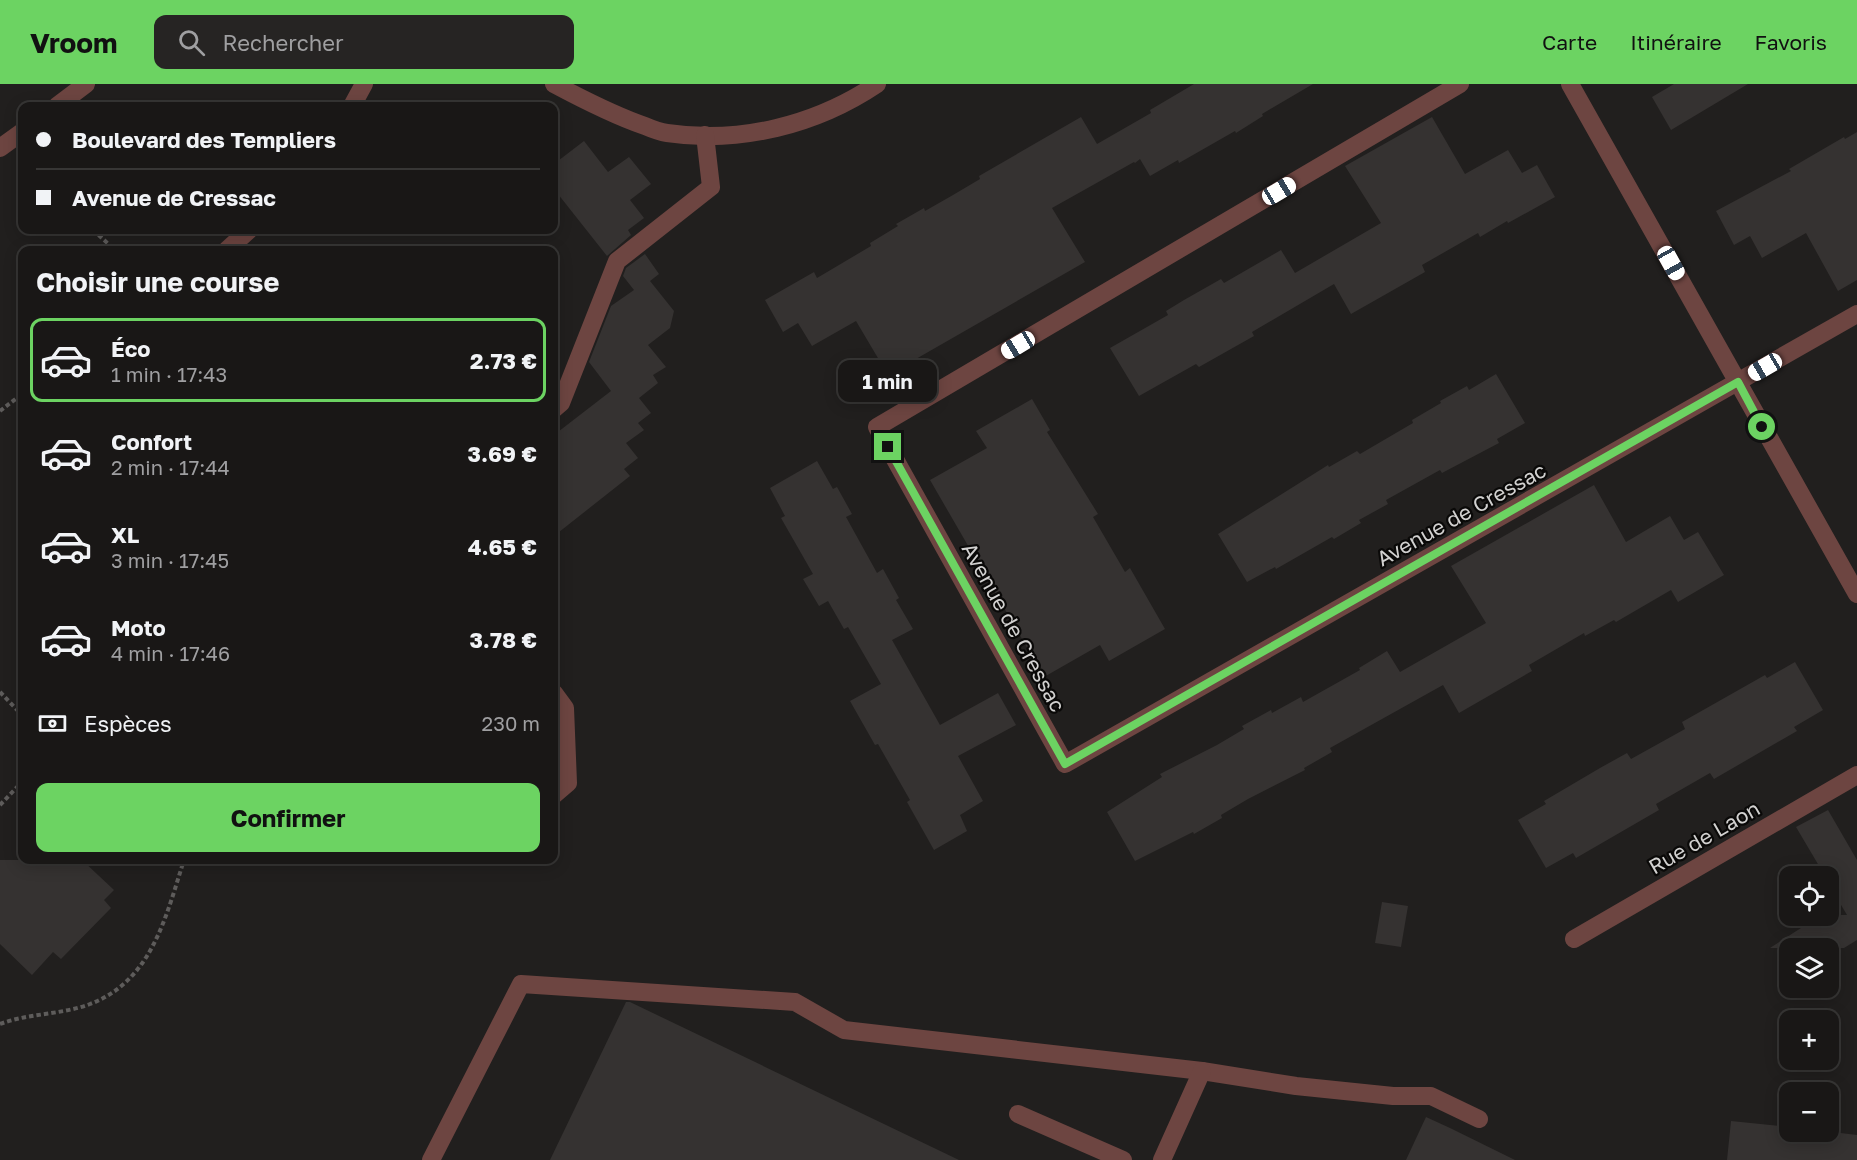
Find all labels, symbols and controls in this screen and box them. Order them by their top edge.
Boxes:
search box [154,15,574,69]
text: Vroom [30,26,118,59]
icon: search [175,26,208,59]
text: Rechercher [223,29,344,56]
text: Carte [1542,29,1597,55]
text: Itinéraire [1630,29,1722,55]
text: Favoris [1755,29,1827,55]
text: Boulevard des Templiers [72,126,336,153]
car [1259,174,1299,208]
text: Avenue de Cressac [72,184,276,211]
car [1654,243,1688,283]
text: Choisir une course [36,266,279,298]
car [998,328,1038,362]
icon: car [39,333,93,387]
text: Éco [111,335,150,362]
text: 2.73 € [470,347,537,374]
car [1745,350,1785,384]
callout: 1 min [838,360,938,402]
text: 1 min · 17:43 [111,362,227,386]
text: 1 min [862,369,913,393]
route start [1748,413,1775,440]
icon: car [39,426,93,480]
text: Confort [111,428,192,455]
route end [874,433,901,460]
text: 3.69 € [468,440,537,467]
text: 2 min · 17:44 [111,455,230,479]
street label: Avenue de Cressac [1372,457,1550,571]
icon: car [39,519,93,573]
text: XL [111,521,139,548]
text: 4.65 € [468,533,537,560]
street label: Avenue de Cressac [957,538,1071,716]
text: 3 min · 17:45 [111,548,229,572]
icon: car [39,612,93,666]
text: Moto [111,614,166,641]
text: 3.78 € [469,626,537,653]
text: 4 min · 17:46 [111,641,230,665]
icon: cash [36,707,69,740]
text: Espèces [84,710,172,737]
text: 230 m [482,711,540,735]
button: Confirmer [36,783,540,852]
street label: Rue de Laon [1644,795,1764,879]
map controls [1779,866,1839,1142]
button: locate [1779,866,1839,926]
button: layers [1779,938,1839,998]
button: + [1779,1010,1839,1070]
button: − [1779,1082,1839,1142]

